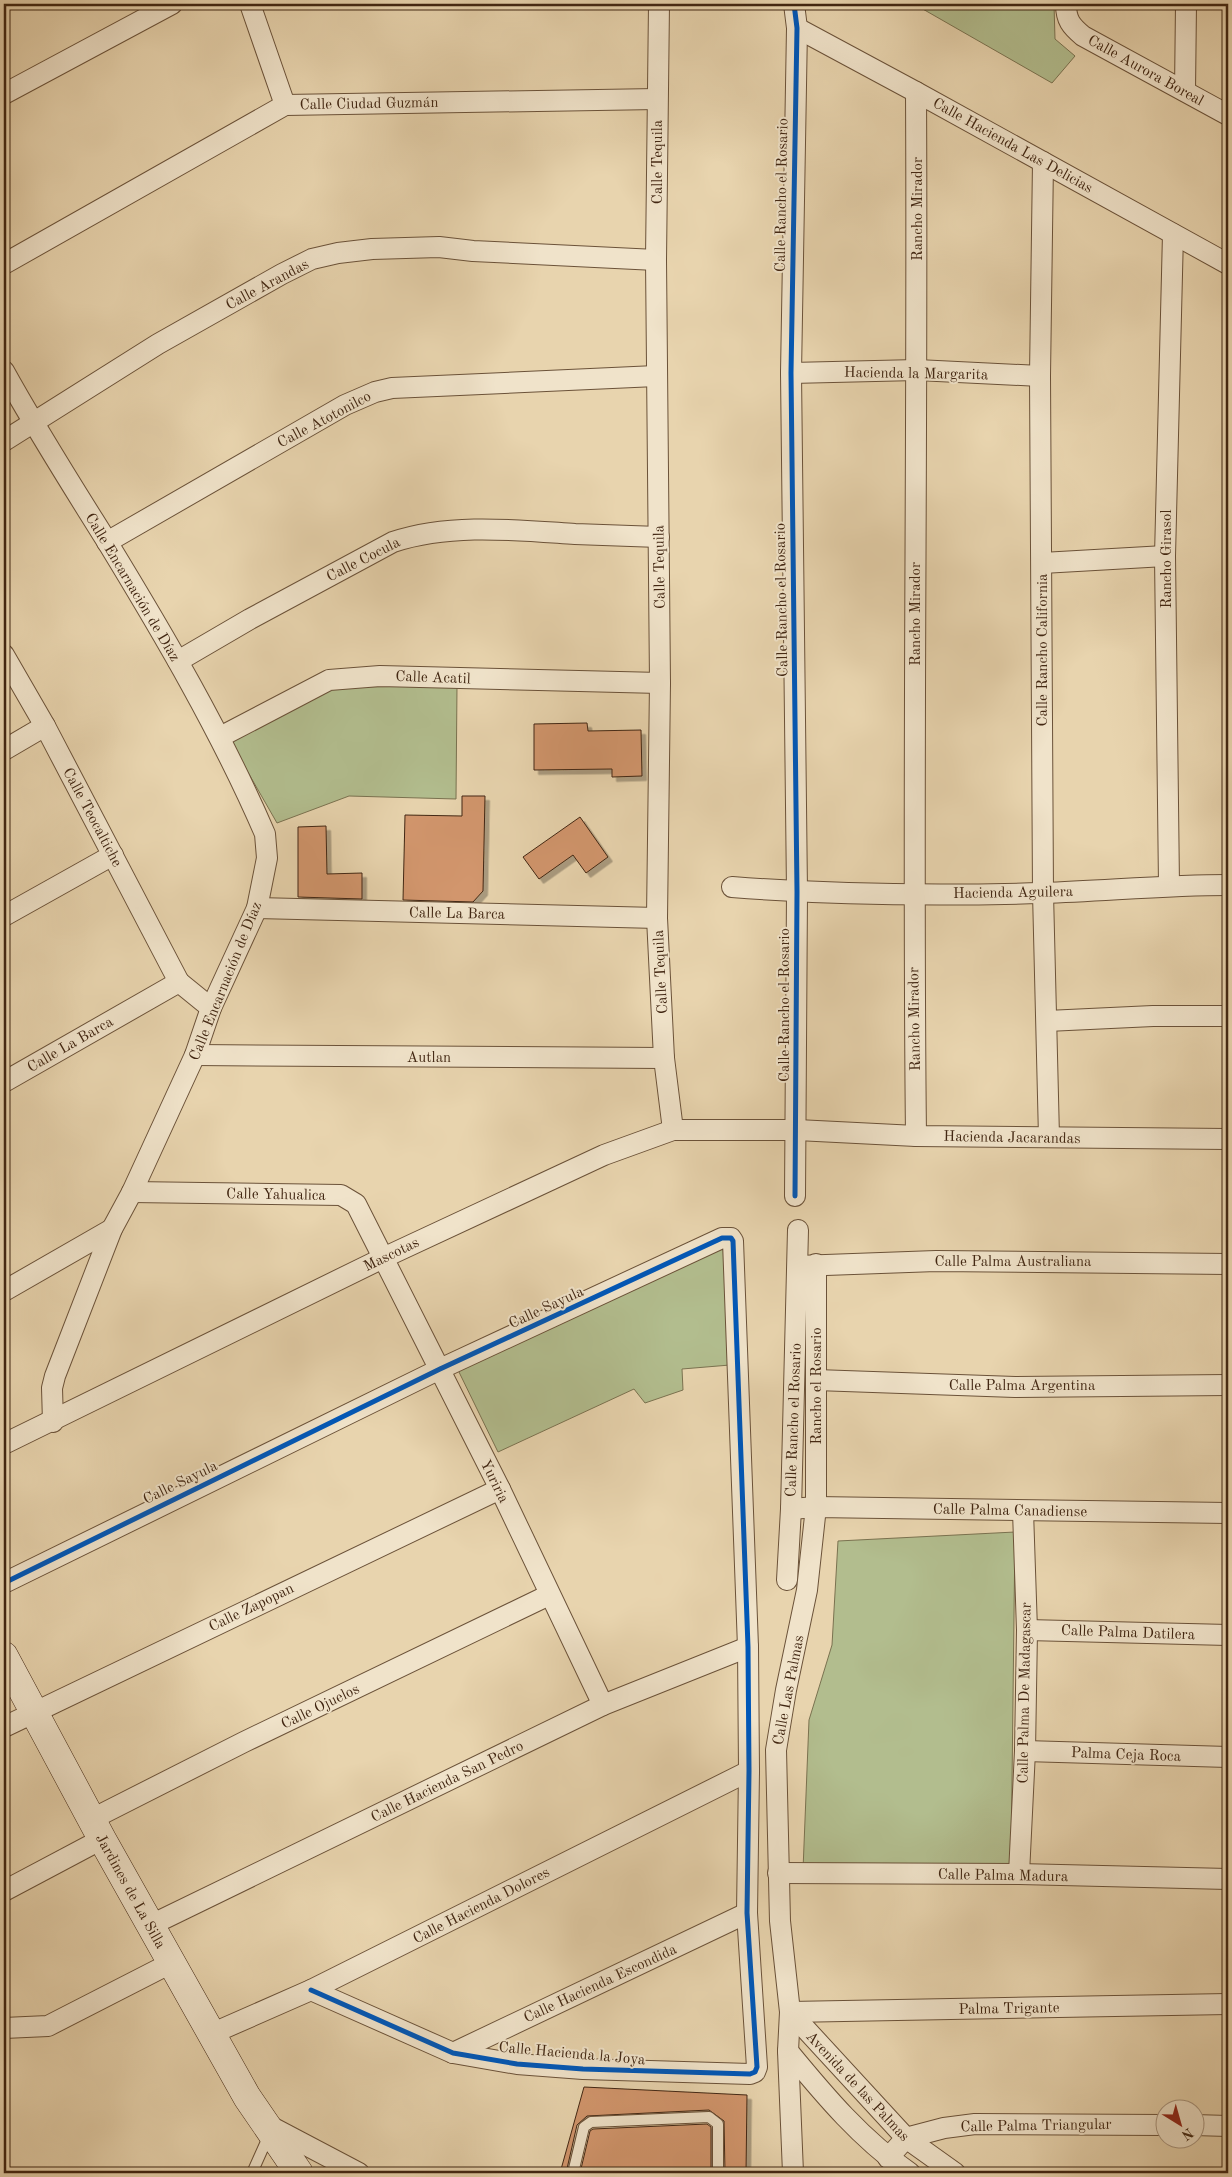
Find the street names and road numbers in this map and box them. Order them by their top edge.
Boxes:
street label: Calle Aurora Boreal [1085,33,1206,109]
street label: Calle Ciudad Guzmán [299,96,439,113]
street label: Calle Hacienda Las Delicias [930,96,1095,197]
street label: Calle Rancho el Rosario [774,118,791,272]
street label: Calle Tequila [651,119,666,204]
street label: Rancho Mirador [911,157,926,261]
street label: Calle Arandas [224,257,312,313]
street label: Hacienda la Margarita [844,366,989,383]
street label: Calle Atotonilco [275,389,374,451]
street label: Rancho Girasol [1160,509,1175,609]
street label: Calle Encarnación de Díaz [82,511,182,664]
street label: Calle Rancho el Rosario [774,523,791,677]
street label: Calle Tequila [652,524,669,609]
street label: Calle Cocula [325,535,403,585]
street label: Rancho Mirador [909,562,924,666]
street label: Calle Rancho California [1036,573,1051,726]
street label: Calle Acatil [395,670,471,687]
street label: Calle Teocaltiche [59,766,124,870]
street label: Hacienda Aguilera [953,885,1074,902]
street label: Calle Encarnación de Díaz [188,900,265,1063]
street label: Calle La Barca [409,906,506,923]
street label: Calle Rancho el Rosario [778,928,793,1082]
street label: Calle Tequila [652,929,671,1014]
street label: Rancho Mirador [907,967,924,1071]
street label: Calle La Barca [25,1014,117,1076]
street label: Autlan [407,1051,451,1066]
street label: Hacienda Jacarandas [943,1130,1081,1147]
street label: Calle Yahualica [226,1187,327,1204]
street label: Mascotas [362,1236,422,1275]
street label: Calle Palma Australiana [935,1255,1092,1270]
street label: Calle Sayula [507,1284,587,1332]
street label: Rancho el Rosario [810,1327,825,1445]
street label: Calle Rancho el Rosario [784,1343,805,1497]
street label: Calle Palma Argentina [949,1379,1096,1394]
street label: Yuriria [477,1458,511,1506]
street label: Calle Sayula [141,1459,221,1508]
street label: Calle Palma Canadiense [933,1503,1087,1520]
street label: Calle Zapopan [207,1581,296,1635]
street label: Calle Palma De Madagascar [1016,1602,1035,1784]
street label: Calle Palma Datilera [1061,1624,1196,1643]
street label: Calle Las Palmas [771,1634,807,1747]
street label: Calle Ojuelos [279,1682,362,1733]
street label: Calle Hacienda San Pedro [369,1739,526,1826]
street label: Palma Ceja Roca [1071,1746,1182,1765]
street label: Jardines de La Silla [92,1832,168,1952]
street label: Calle Hacienda Dolores [411,1865,552,1947]
street label: Calle Palma Madura [938,1868,1069,1885]
street label: Calle Hacienda Escondida [522,1942,680,2026]
street label: Palma Trigante [958,2001,1060,2018]
street label: Avenida de las Palmas [802,2029,912,2145]
street label: Calle Hacienda la Joya [498,2041,646,2068]
street label: Calle Palma Triangular [960,2118,1112,2135]

